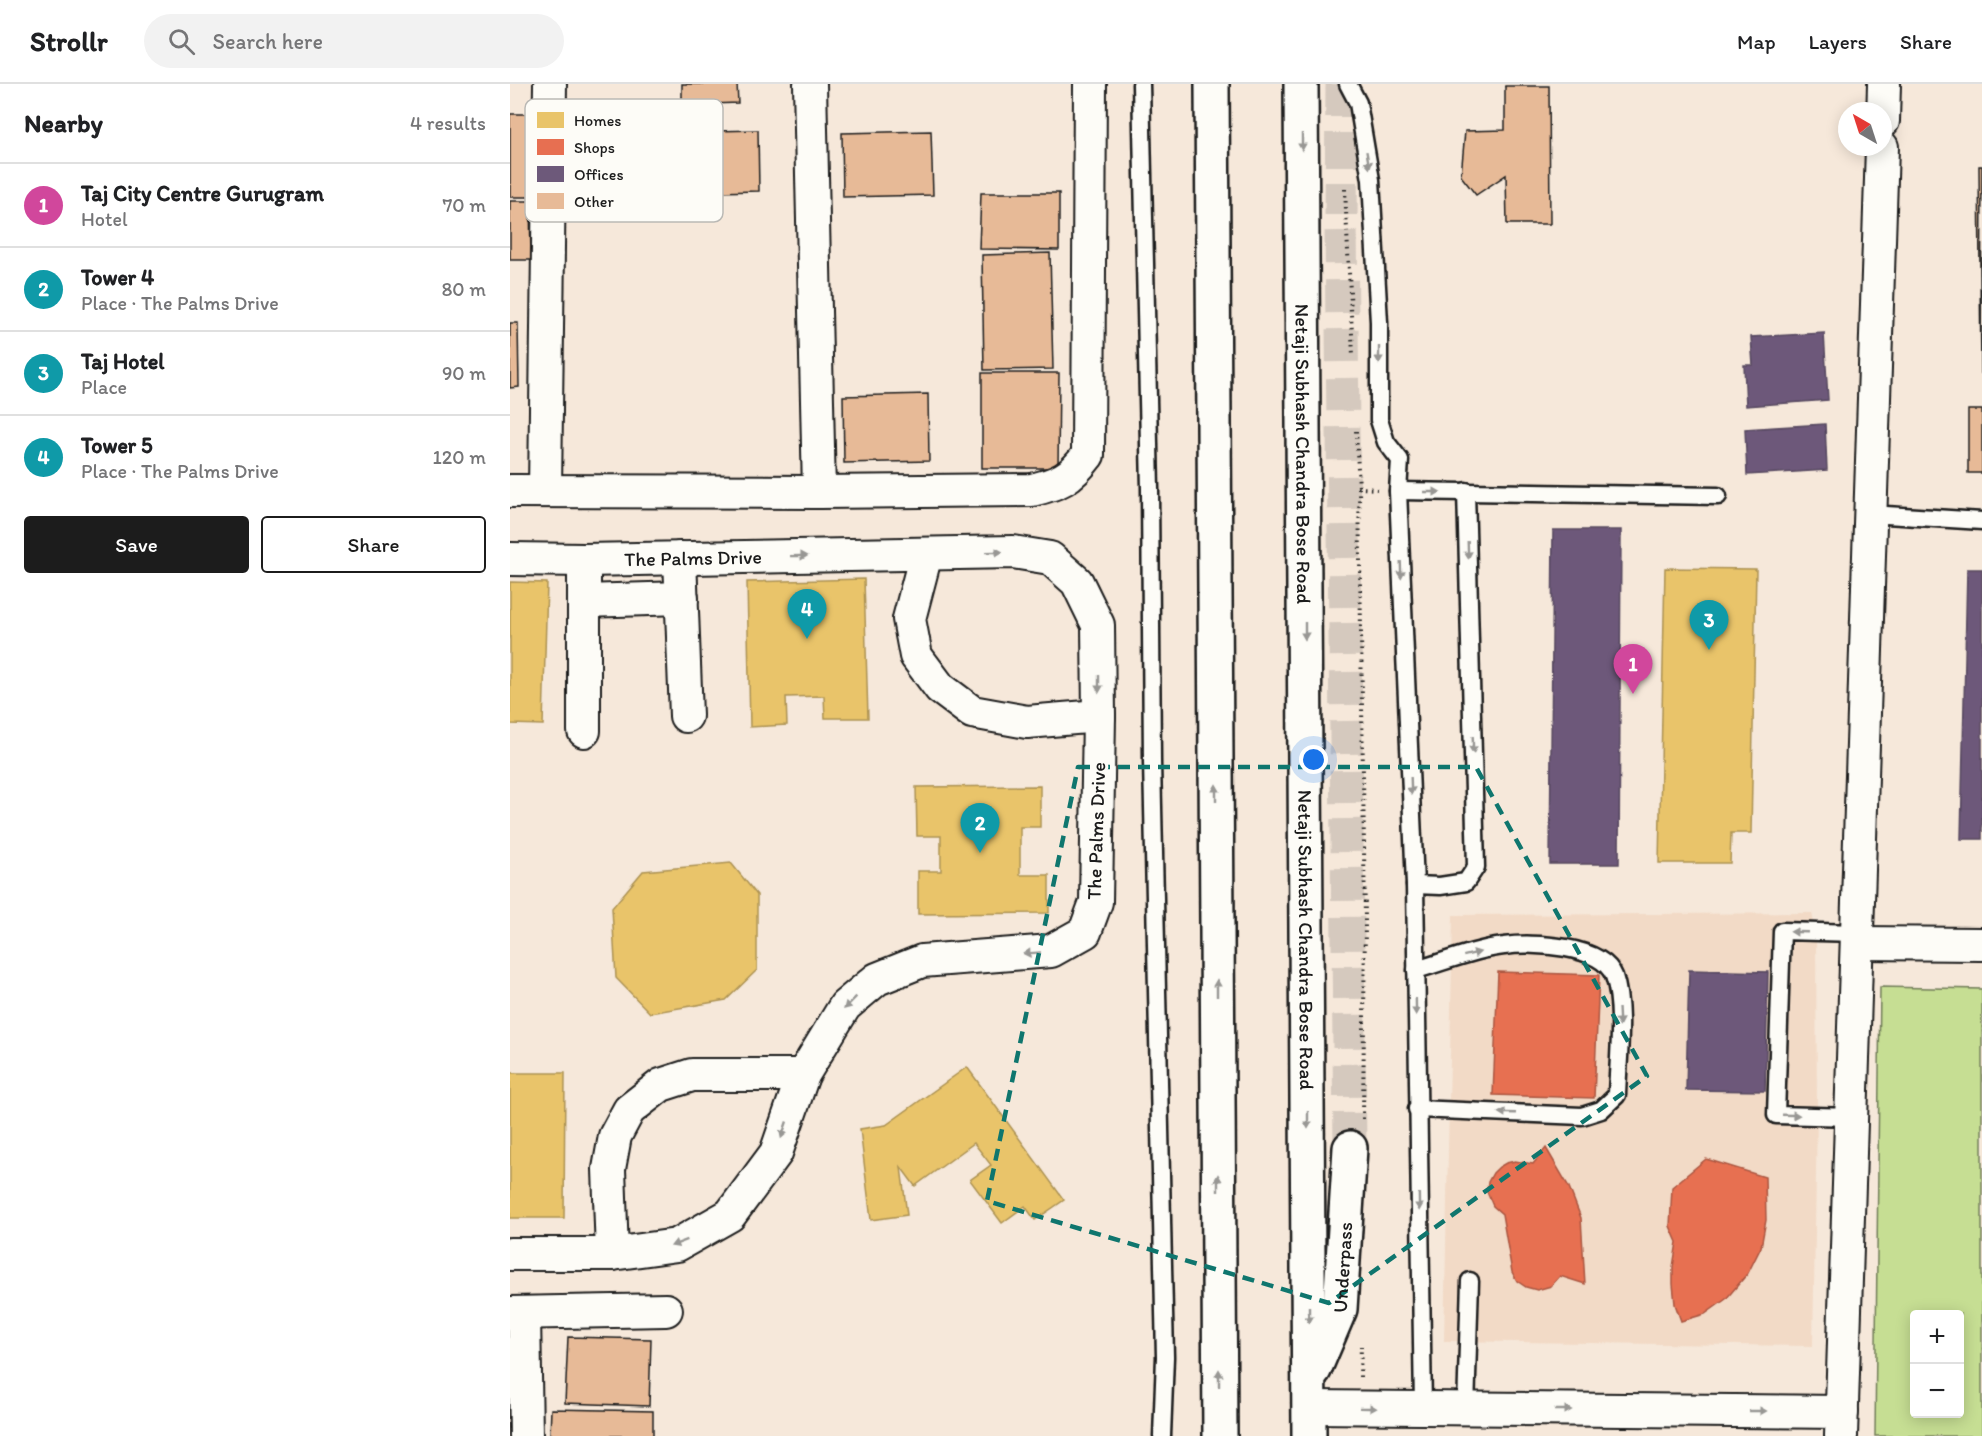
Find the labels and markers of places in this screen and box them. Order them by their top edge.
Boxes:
pin: 4 [788,590,826,639]
pin: 3 [1690,600,1728,650]
pin: 1 [1614,644,1652,694]
pin: 2 [960,804,1000,853]

